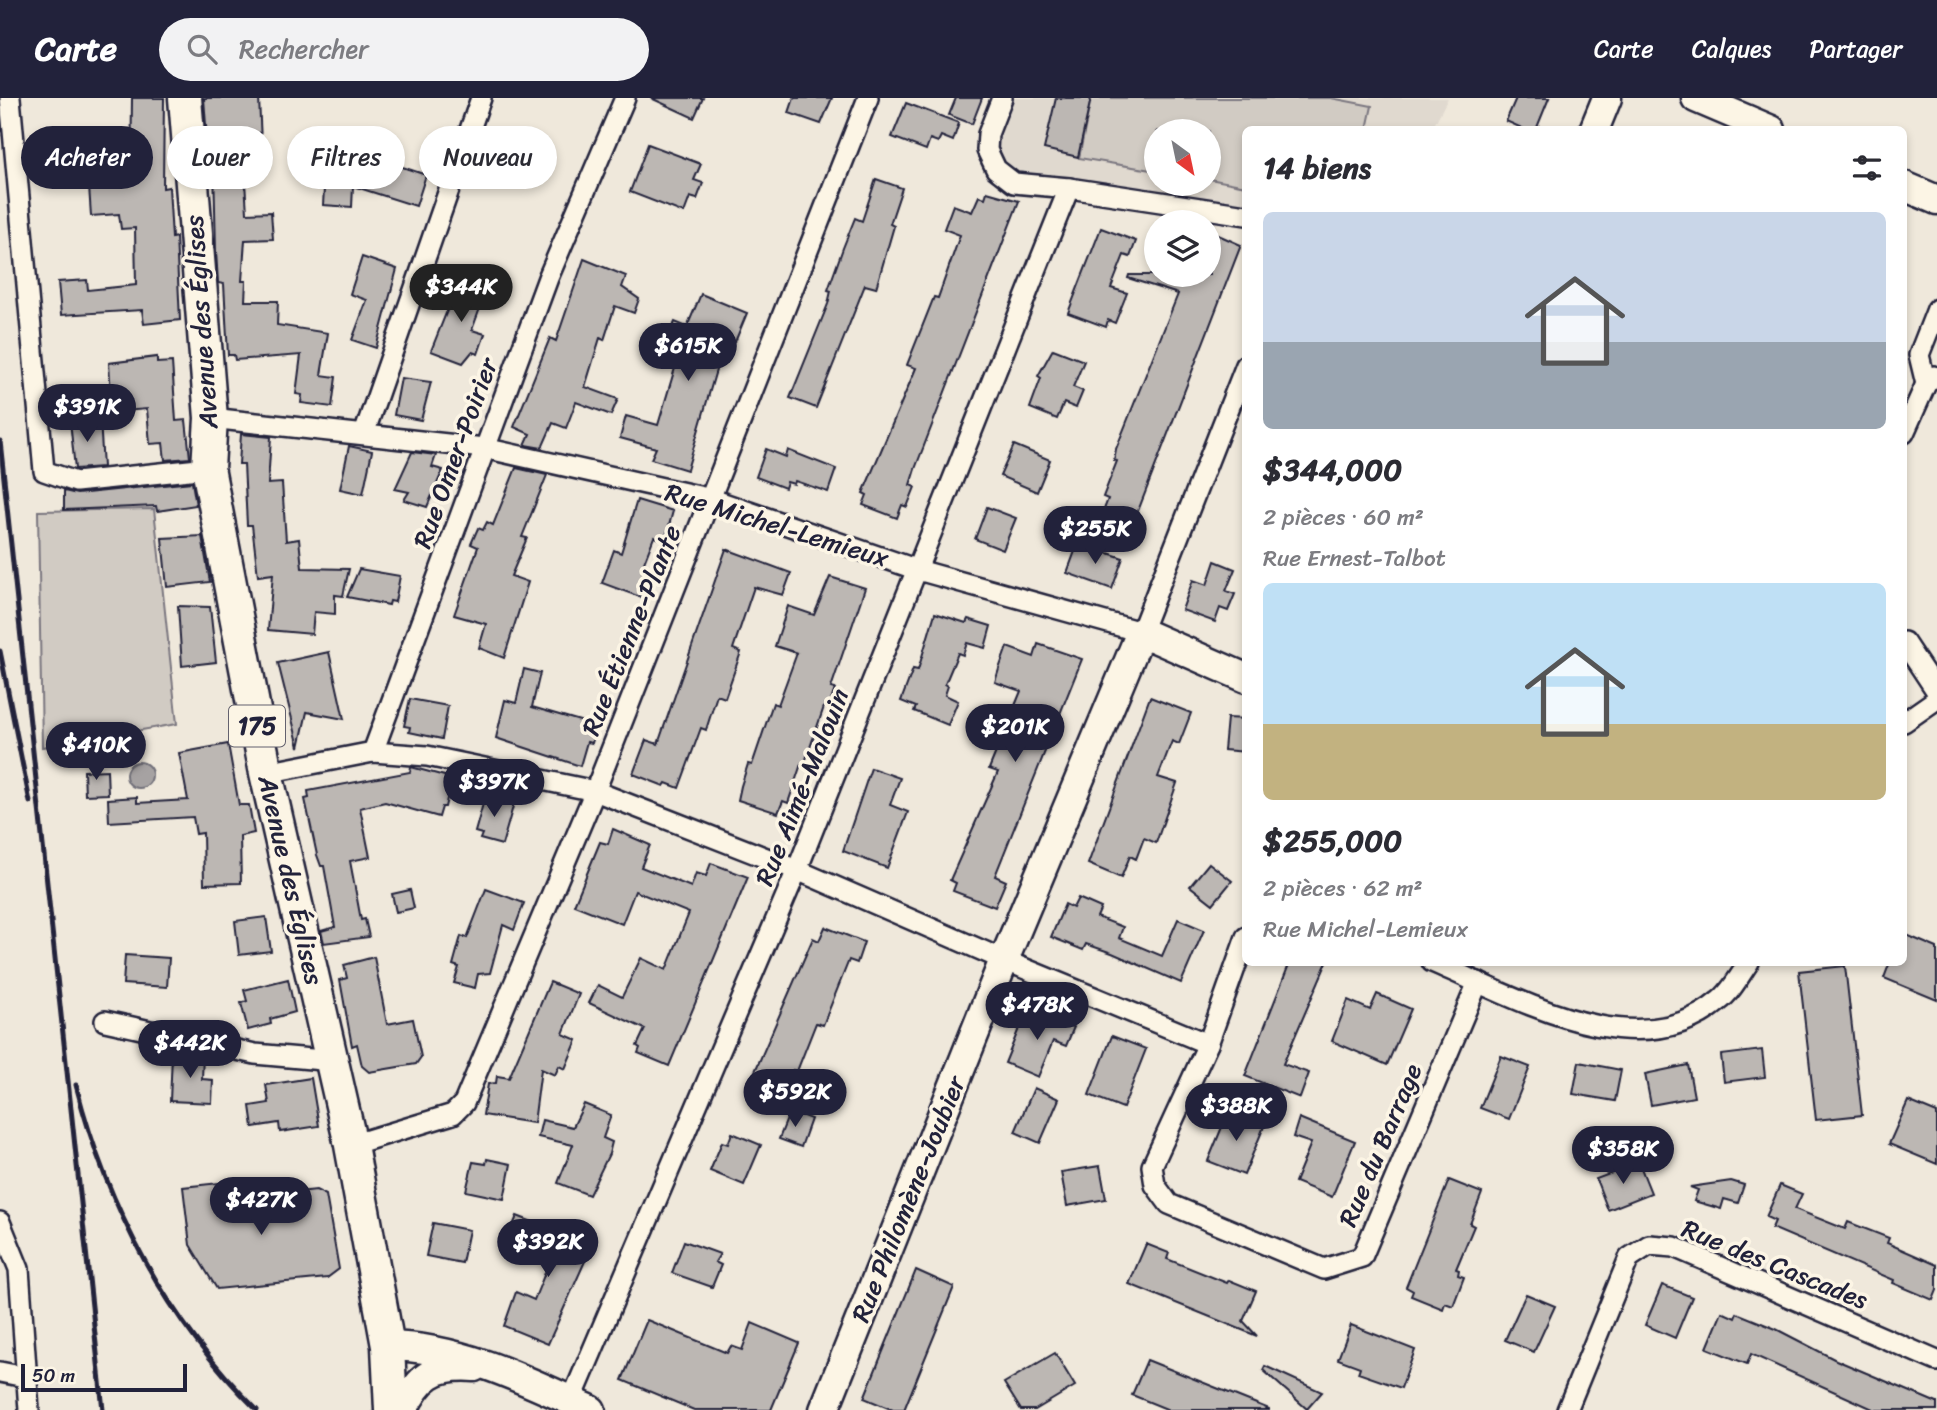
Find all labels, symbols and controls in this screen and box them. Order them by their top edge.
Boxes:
search box [159,18,649,81]
text: Carte [35,20,117,78]
text: Rechercher [239,26,369,72]
text: Carte [1594,28,1654,70]
text: Calques [1692,28,1771,70]
text: Partager [1809,28,1902,70]
icon: search [183,30,221,68]
north arrow [1144,119,1222,196]
map controls [1144,119,1221,287]
chip: Acheter [21,126,153,189]
chip: Louer [167,126,273,189]
chip: Filtres [287,126,405,189]
chip: Nouveau [419,126,557,189]
text: 14 biens [1263,141,1371,195]
icon: filters [1848,149,1886,187]
button: layers [1144,210,1221,287]
street label: Avenue des Églises [171,214,231,431]
icon: home [1512,258,1638,384]
pin: $344K [412,264,510,324]
text: $344K [426,266,496,307]
pin: $615K [639,324,737,383]
text: $615K [655,325,721,366]
street label: Rue Omer-Poirier [399,350,511,555]
pin: $391K [38,384,136,444]
text: $391K [54,386,120,427]
text: $344,000 [1263,443,1402,497]
street label: Rue Michel-Lemieux [659,469,895,581]
text: 2 pièces · 60 m² [1263,497,1424,538]
pin: $255K [1046,506,1144,566]
text: $255K [1060,508,1130,549]
street label: Rue Étienne-Plante [568,518,694,742]
text: Rue Ernest-Talbot [1263,538,1446,579]
icon: home [1512,629,1638,755]
street label: Rue Aimé-Malouin [741,681,863,893]
pin: $201K [966,704,1064,764]
road number: 175 [229,706,285,746]
text: $201K [981,706,1049,747]
pin: $410K [47,722,145,782]
text: $410K [62,724,130,765]
pin: $397K [445,760,543,819]
text: $397K [459,761,529,802]
street label: Avenue des Églises [244,770,338,990]
text: $255,000 [1263,814,1402,868]
text: 2 pièces · 62 m² [1263,868,1422,909]
text: Rue Michel-Lemieux [1263,909,1468,950]
pin: $478K [988,982,1086,1042]
text: $478K [1002,984,1072,1025]
pin: $442K [141,1020,239,1080]
text: $442K [154,1022,226,1063]
street label: Rue du Barrage [1325,1056,1435,1234]
street label: Rue Philomène-Joubier [837,1067,979,1329]
pin: $592K [746,1070,844,1129]
text: $592K [760,1071,830,1112]
pin: $388K [1187,1084,1285,1143]
text: $388K [1201,1085,1271,1126]
pin: $358K [1574,1126,1672,1186]
text: $358K [1588,1128,1658,1169]
pin: $427K [212,1178,310,1237]
text: $427K [226,1179,296,1220]
street label: Rue des Cascades [1675,1206,1876,1322]
pin: $392K [499,1220,597,1279]
text: $392K [513,1221,583,1262]
text: 50 m [32,1359,75,1392]
scale bar [21,1361,187,1393]

